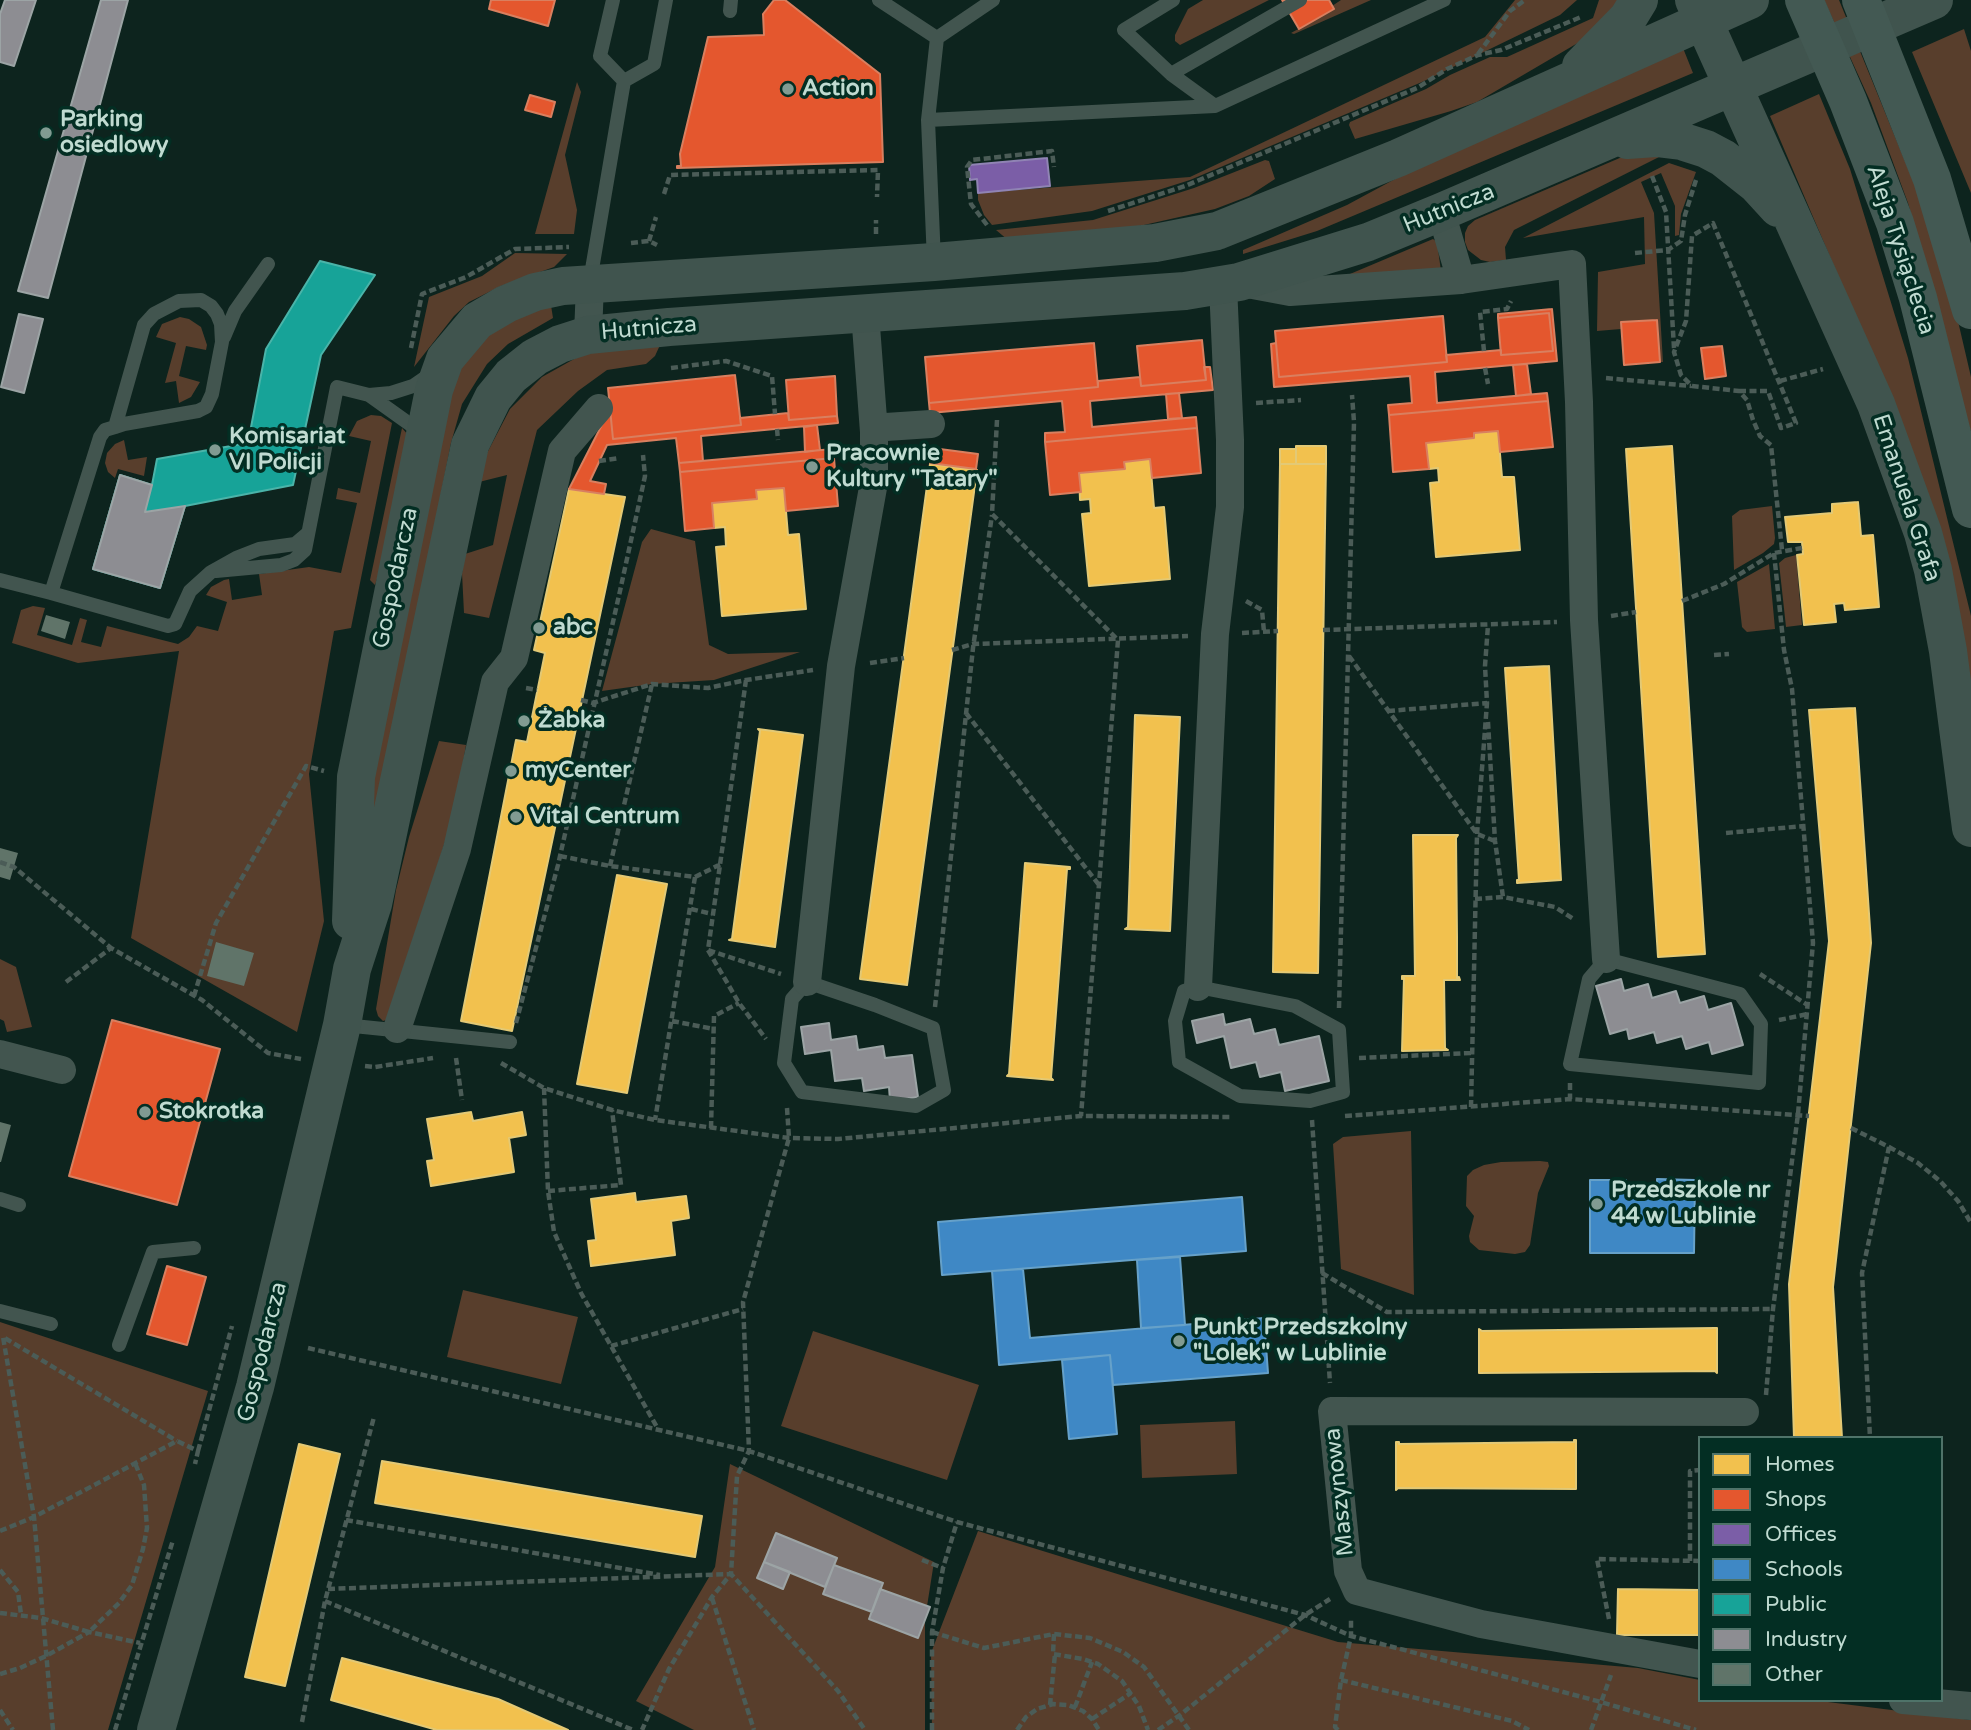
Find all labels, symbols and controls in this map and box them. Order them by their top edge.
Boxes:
place label: Action [802,75,874,103]
marker: Action [780,81,796,97]
place label: Parking osiedlowy [60,106,168,160]
marker: Parking osiedlowy [38,125,54,141]
street label: Aleja Tysiąclecia [1860,162,1940,338]
street label: Hutnicza [1399,178,1499,240]
street label: Hutnicza [600,311,698,347]
street label: Emanuela Grafa [1866,411,1946,585]
place label: Komisariat VI Policji [229,423,345,477]
place label: Pracownie Kultury "Tatary" [826,440,998,494]
marker: Komisariat VI Policji [207,442,223,458]
marker: Pracownie Kultury "Tatary" [804,459,820,475]
street label: Gospodarcza [368,505,424,651]
place label: abc [553,614,593,642]
marker: abc [531,620,547,636]
place label: Żabka [538,707,605,735]
marker: Żabka [516,713,532,729]
place label: myCenter [525,757,631,785]
marker: myCenter [503,763,519,779]
place label: Vital Centrum [530,803,680,831]
marker: Vital Centrum [508,809,524,825]
place label: Stokrotka [159,1098,264,1126]
marker: Stokrotka [137,1104,153,1120]
place label: Przedszkole nr 44 w Lublinie [1611,1177,1770,1231]
marker: Przedszkole nr 44 w Lublinie [1589,1196,1605,1212]
street label: Gospodarcza [232,1279,294,1425]
place label: Punkt Przedszkolny "Lolek" w Lublinie [1193,1314,1407,1368]
marker: Punkt Przedszkolny "Lolek" w Lublinie [1171,1333,1187,1349]
street label: Maszynowa [1320,1426,1360,1558]
legend [1698,1436,1943,1702]
text: Homes [1765,1452,1835,1477]
text: Shops [1765,1487,1827,1512]
text: Offices [1765,1522,1837,1547]
text: Schools [1765,1557,1843,1582]
text: Public [1765,1592,1827,1617]
text: Industry [1765,1627,1847,1652]
text: Other [1765,1662,1823,1687]

